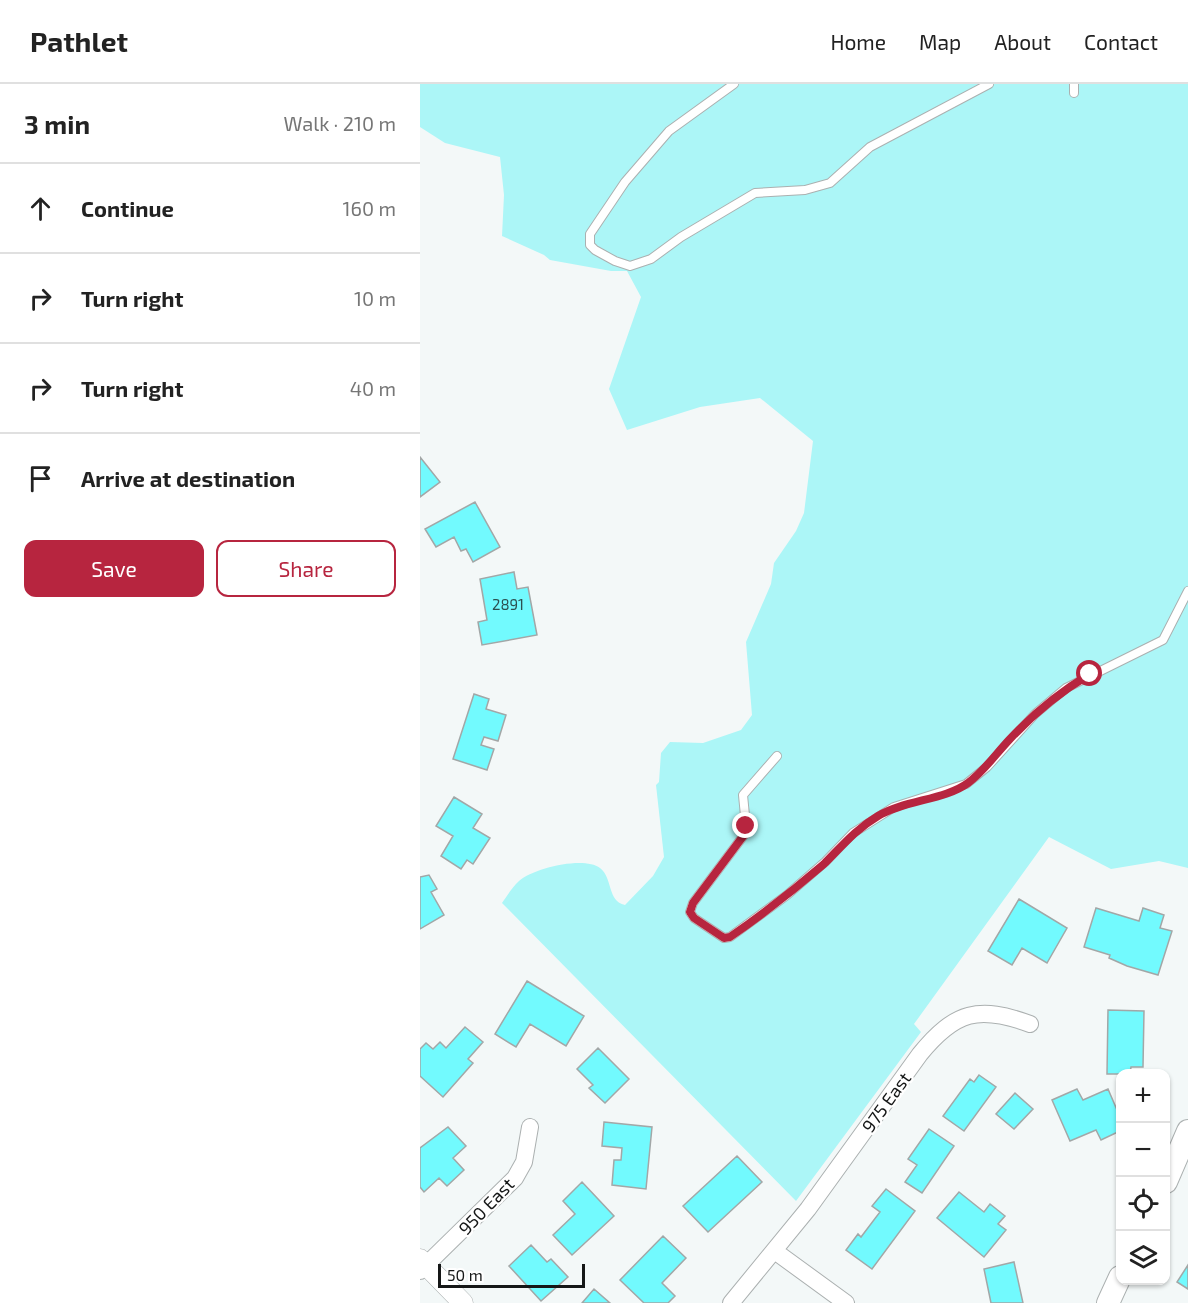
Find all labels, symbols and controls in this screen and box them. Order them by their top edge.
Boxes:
text: Pathlet [30,24,128,58]
text: Home [830,29,886,54]
text: Map [919,29,961,54]
text: About [994,29,1051,54]
text: Contact [1084,29,1158,54]
text: 3 min [24,108,90,139]
text: Walk · 210 m [284,111,396,135]
icon: ahead [24,192,57,225]
text: Continue [81,195,174,221]
text: 160 m [343,196,396,220]
icon: right [24,282,57,315]
text: Turn right [81,285,183,311]
text: 10 m [354,286,396,310]
icon: right [24,372,57,405]
text: Turn right [81,375,183,401]
text: 40 m [350,376,396,400]
icon: arrive [24,462,57,495]
text: Arrive at destination [81,465,295,491]
button: Save [24,540,204,597]
button: Share [216,540,396,597]
house number: 2891 [492,595,524,613]
route start [1076,660,1102,686]
route end [732,812,758,838]
street label: 975 East [857,1067,915,1136]
map controls [1116,1069,1170,1285]
button: + [1116,1069,1170,1123]
button: − [1116,1123,1170,1177]
street label: 950 East [454,1173,519,1239]
button: locate [1116,1177,1170,1231]
button: layers [1116,1231,1170,1285]
scale bar [438,1261,585,1288]
text: 50 m [447,1265,483,1284]

